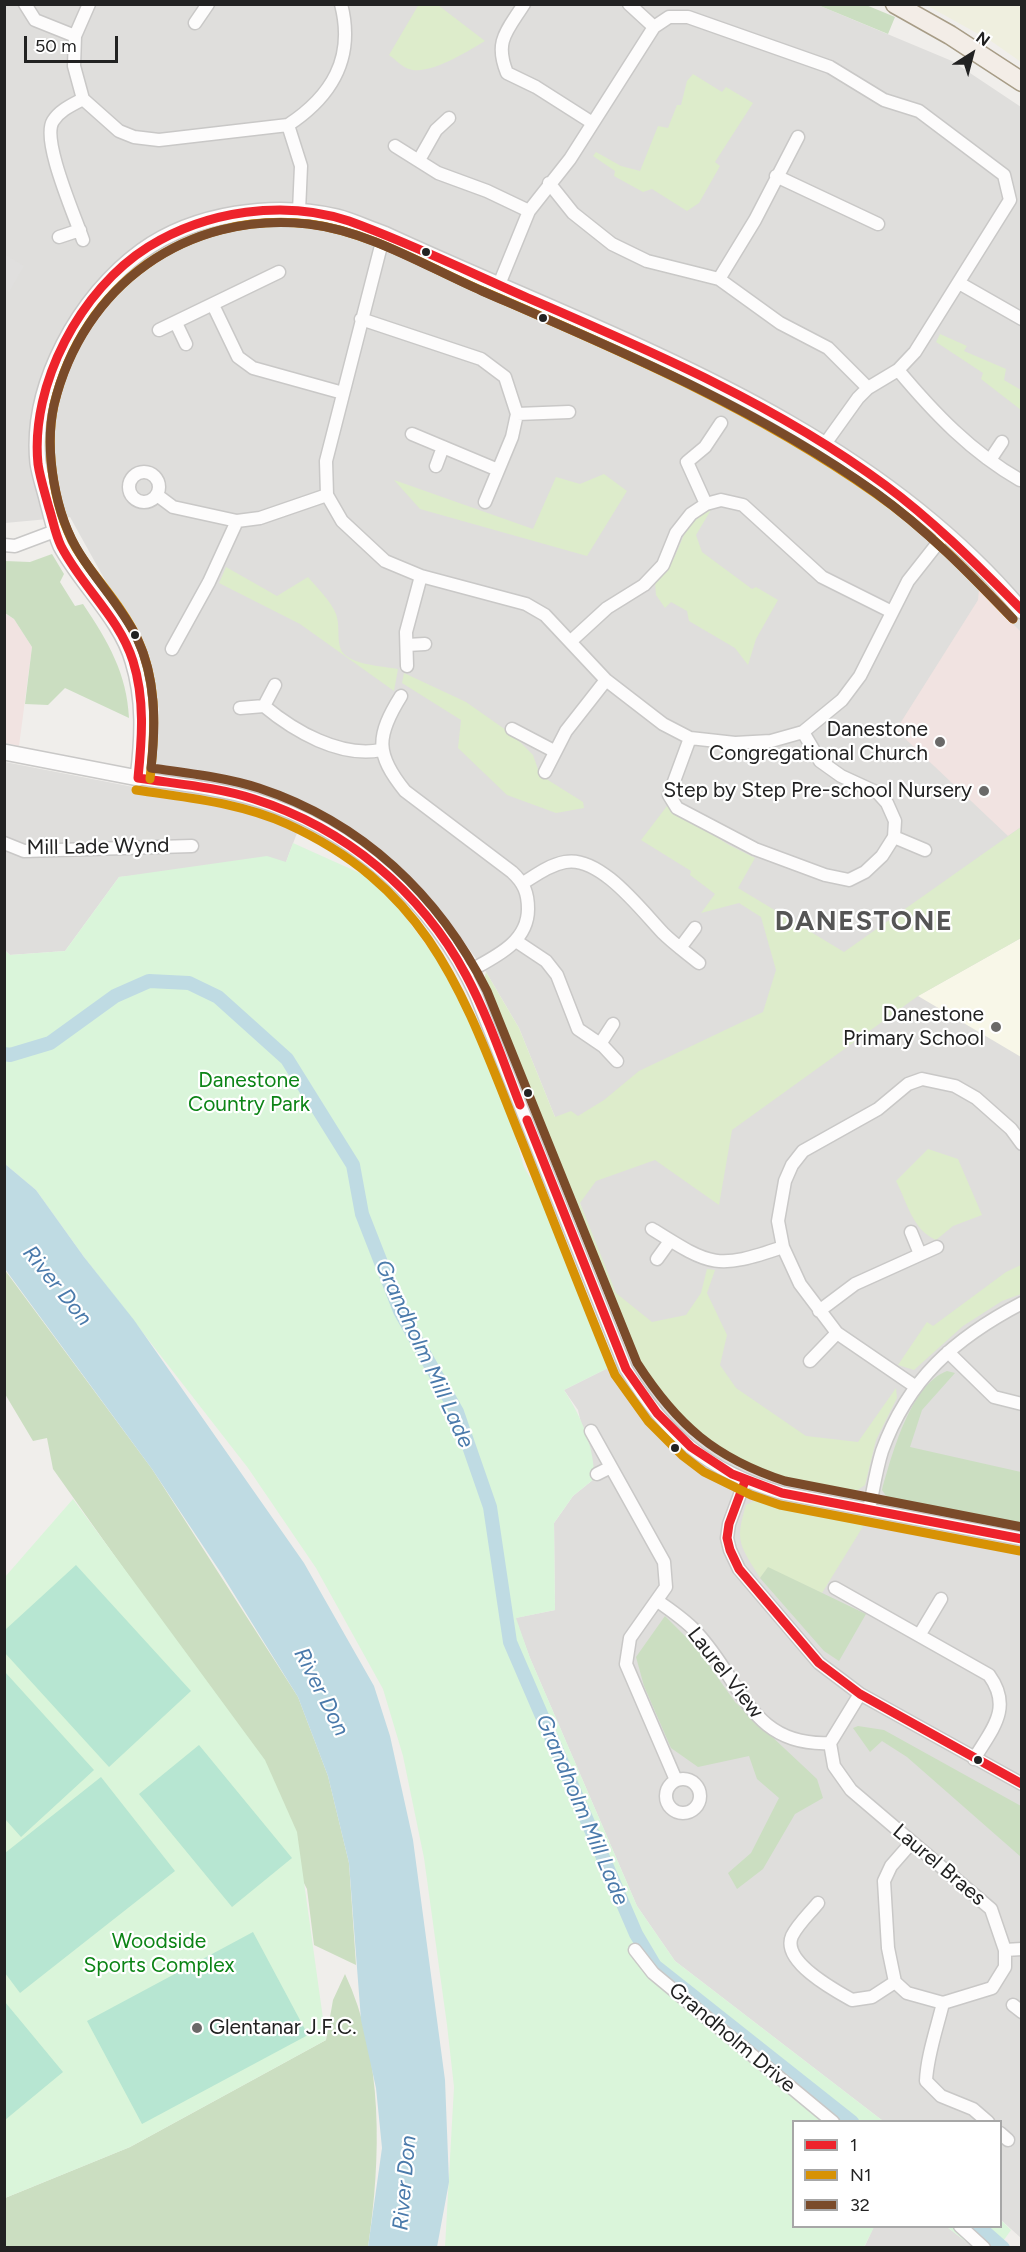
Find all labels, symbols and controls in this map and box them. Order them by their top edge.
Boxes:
scale bar [27,24,122,62]
north arrow [942,24,1002,84]
text: N [972,28,993,50]
text: 50 m [35,35,77,57]
unlabelled marker [420,246,432,258]
unlabelled marker [537,312,549,324]
unlabelled marker [129,629,141,641]
place label: Danestone Congregational Church [709,717,928,767]
marker: Danestone Congregational Church [933,735,947,749]
place label: Step by Step Pre-school Nursery [663,778,972,804]
marker: Step by Step Pre-school Nursery [977,784,991,798]
street label: Mill Lade Wynd [26,833,170,861]
district label: DANESTONE [775,906,953,938]
place label: Danestone Primary School [843,1002,984,1052]
marker: Danestone Primary School [989,1020,1003,1034]
park label: Danestone Country Park [188,1068,310,1118]
unlabelled marker [522,1087,534,1099]
water label: River Don [17,1241,97,1331]
water label: Grandholm Mill Lade [369,1256,479,1452]
unlabelled marker [669,1442,681,1454]
street label: Laurel View [682,1622,768,1724]
water label: River Don [288,1644,354,1740]
water label: Grandholm Mill Lade [530,1711,634,1909]
unlabelled marker [972,1754,984,1766]
street label: Laurel Braes [887,1819,991,1911]
park label: Woodside Sports Complex [83,1929,235,1979]
street label: Grandholm Drive [663,1978,801,2098]
place label: Glentanar J.F.C. [209,2015,357,2041]
marker: Glentanar J.F.C. [190,2021,204,2035]
legend [792,2120,1002,2228]
water label: River Don [388,2134,422,2232]
text: 1 [850,2134,857,2156]
text: N1 [850,2164,871,2186]
text: 32 [850,2194,870,2216]

